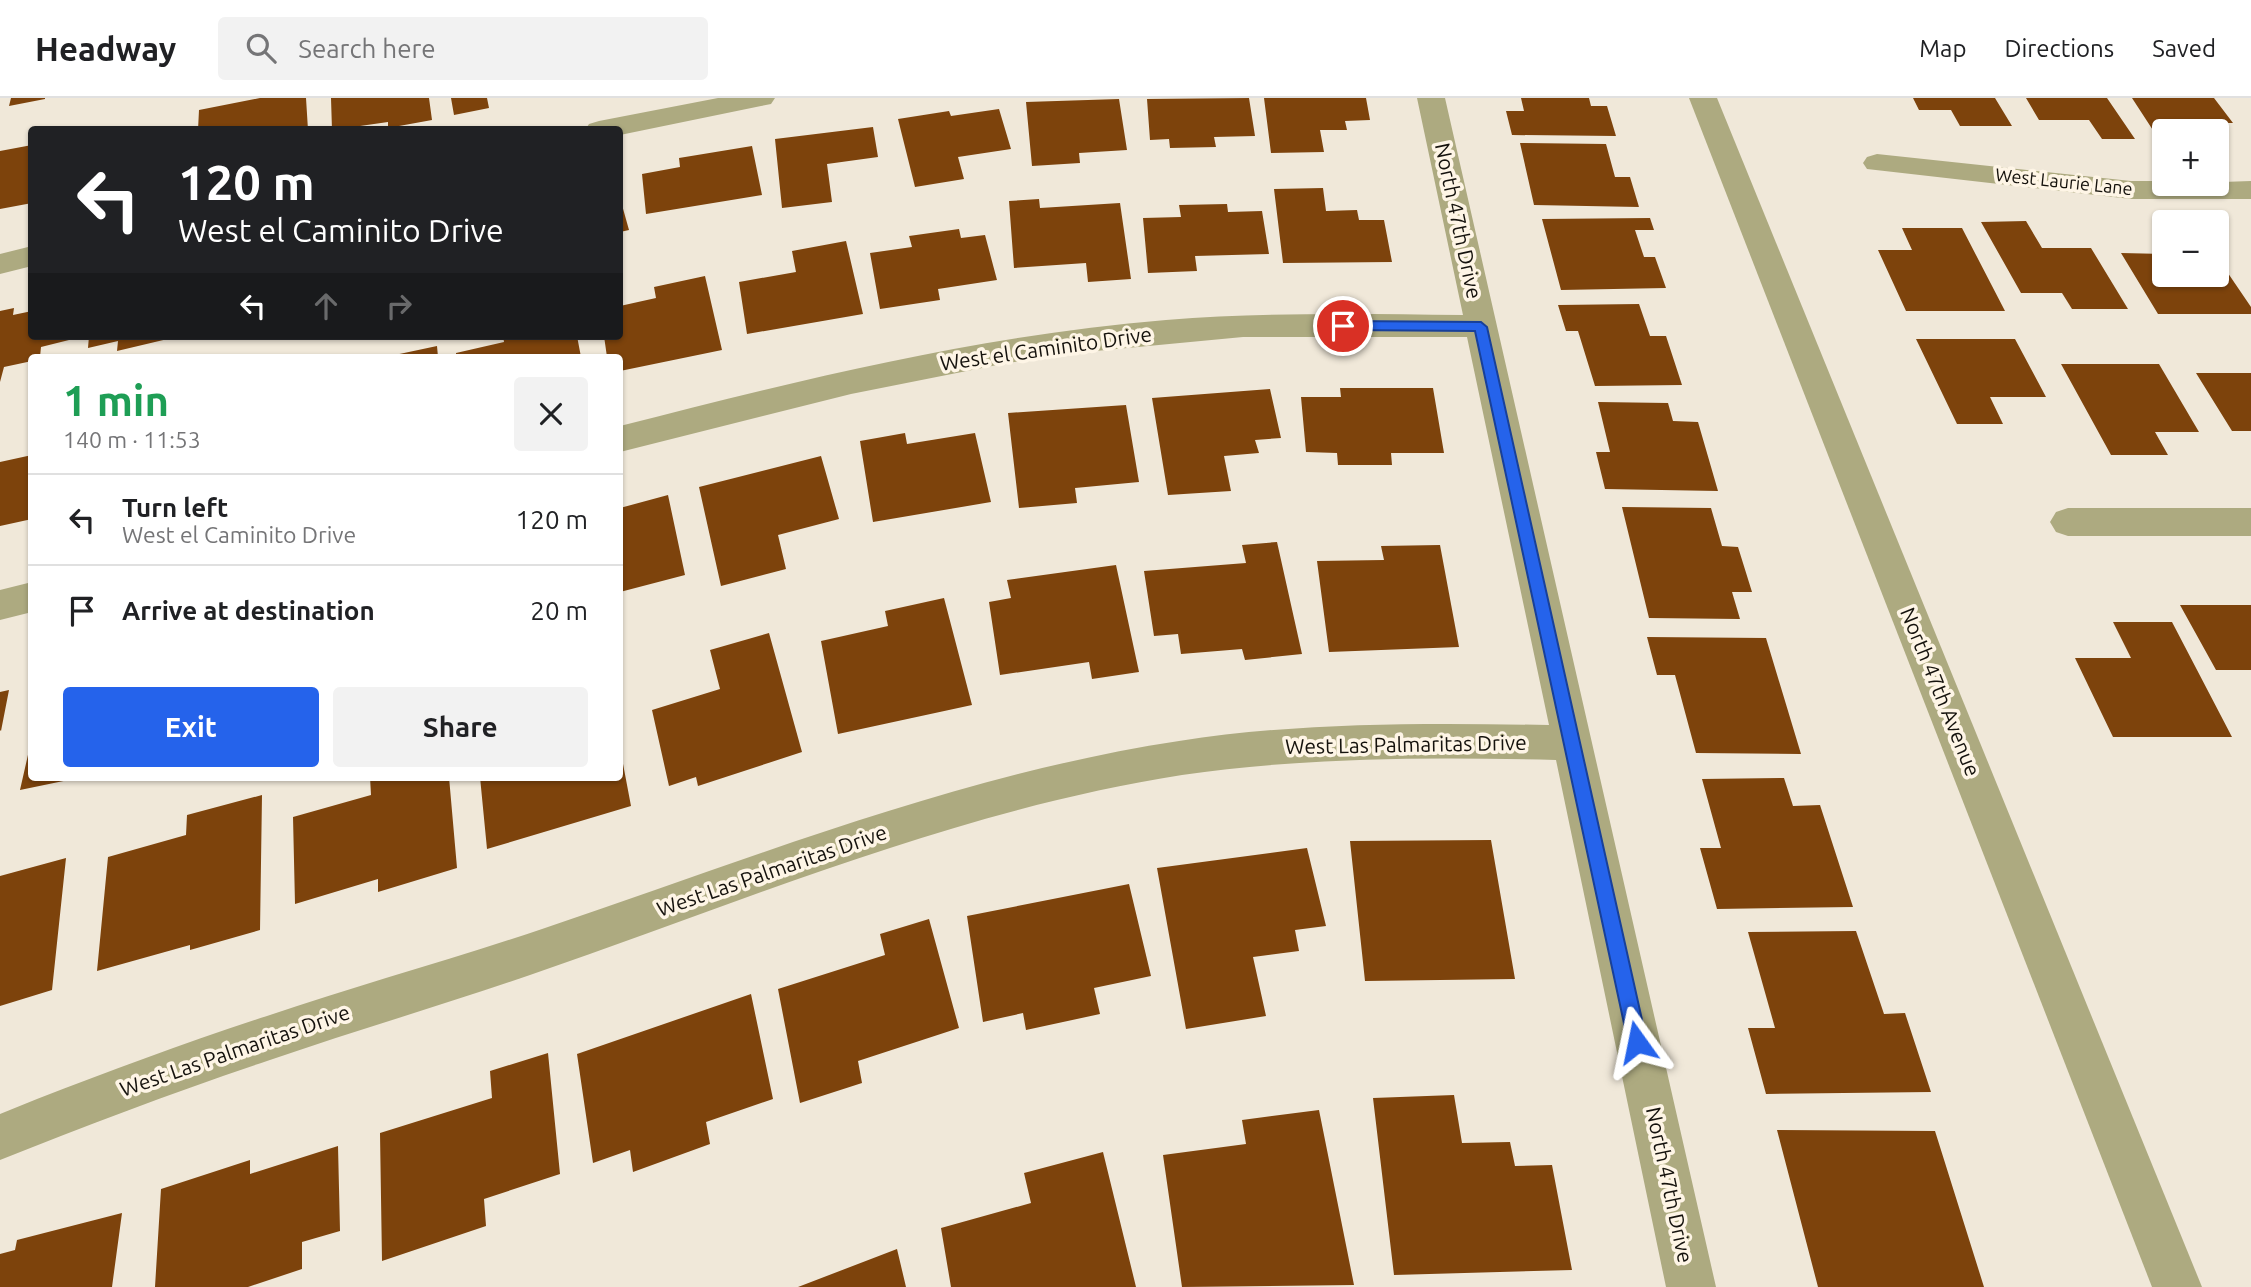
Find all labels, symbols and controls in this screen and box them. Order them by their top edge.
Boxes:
search box [218,17,708,80]
icon: search [242,29,280,67]
text: Headway [35,30,176,67]
text: Search here [298,34,436,63]
text: Map [1919,35,1966,62]
text: Directions [2004,35,2114,62]
text: Saved [2152,35,2216,62]
map controls [2152,119,2229,287]
button: + [2152,119,2229,196]
street label: North 47th Drive [1431,141,1487,301]
icon: left [63,154,154,245]
text: 120 m [178,154,315,209]
street label: West Laurie Lane [1994,164,2134,198]
button: − [2152,210,2229,287]
text: West el Caminito Drive [178,212,504,248]
icon: left [234,287,272,325]
icon: ahead [307,287,345,325]
icon: right [380,287,418,325]
pin [1313,296,1373,356]
icon: arrive [1324,307,1362,345]
street label: West el Caminito Drive [938,321,1153,375]
text: 1 min [63,377,169,424]
button: close [514,377,588,451]
text: 140 m · 11:53 [63,427,201,452]
text: Turn left [122,493,228,522]
icon: left [63,501,101,539]
text: 120 m [516,505,588,534]
text: West el Caminito Drive [122,522,356,547]
icon: arrive [63,592,101,630]
text: Arrive at destination [122,596,375,625]
text: 20 m [530,596,588,625]
street label: North 47th Avenue [1896,604,1986,779]
button: Exit [63,687,319,767]
button: Share [333,687,588,767]
street label: West Las Palmaritas Drive [1285,730,1527,758]
street label: West Las Palmaritas Drive [654,819,890,921]
street label: West Las Palmaritas Drive [117,999,353,1101]
position arrow [1600,1005,1674,1079]
street label: North 47th Drive [1642,1105,1698,1265]

